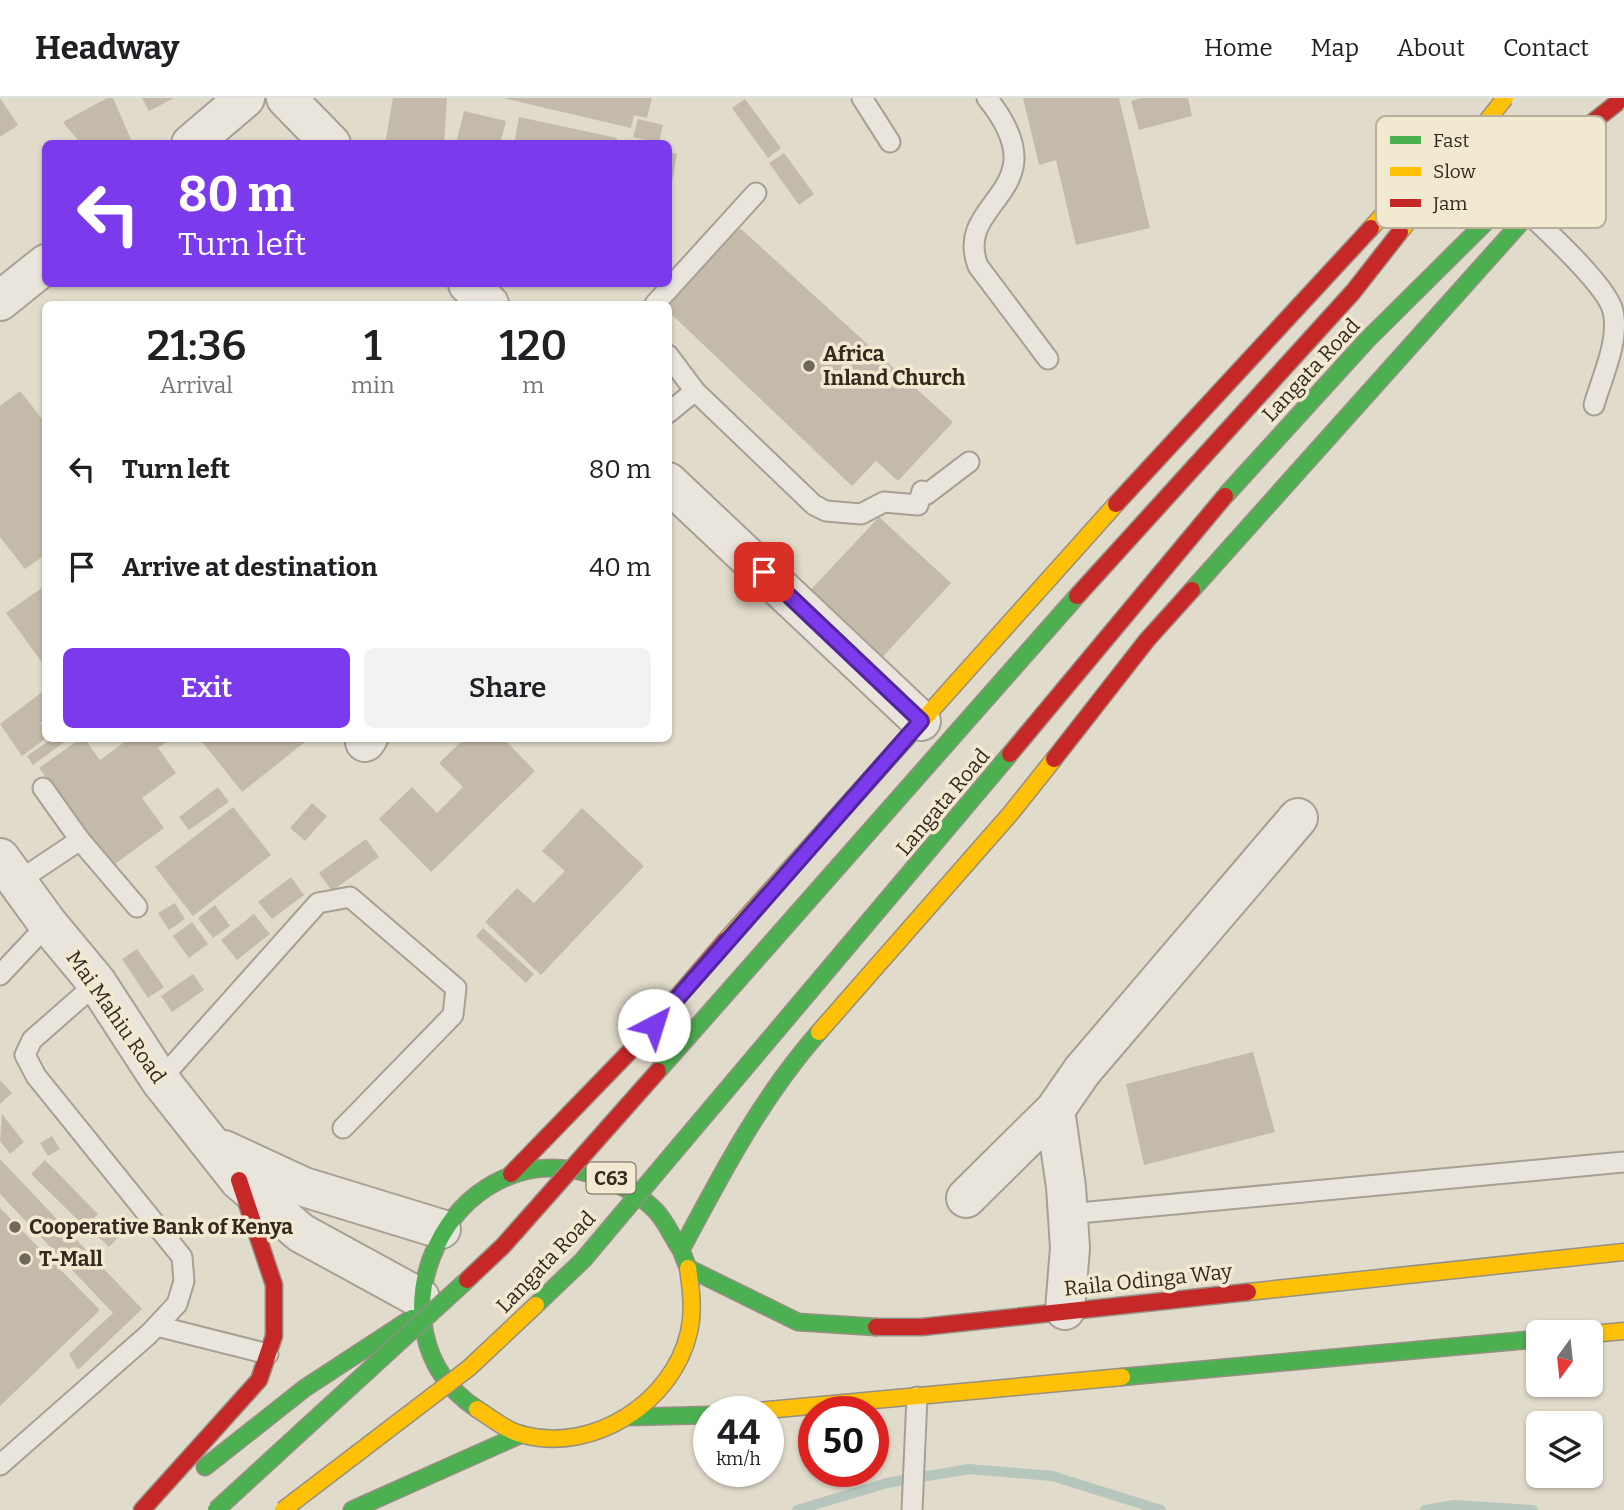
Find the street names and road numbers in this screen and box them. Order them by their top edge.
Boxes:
street label: Langata Road [1257,313,1365,427]
street label: Langata Road [891,743,995,861]
street label: Mai Mahiu Road [61,946,171,1088]
road number: C63 [586,1162,636,1194]
street label: Langata Road [491,1206,601,1318]
street label: Raila Odinga Way [1063,1258,1234,1302]

